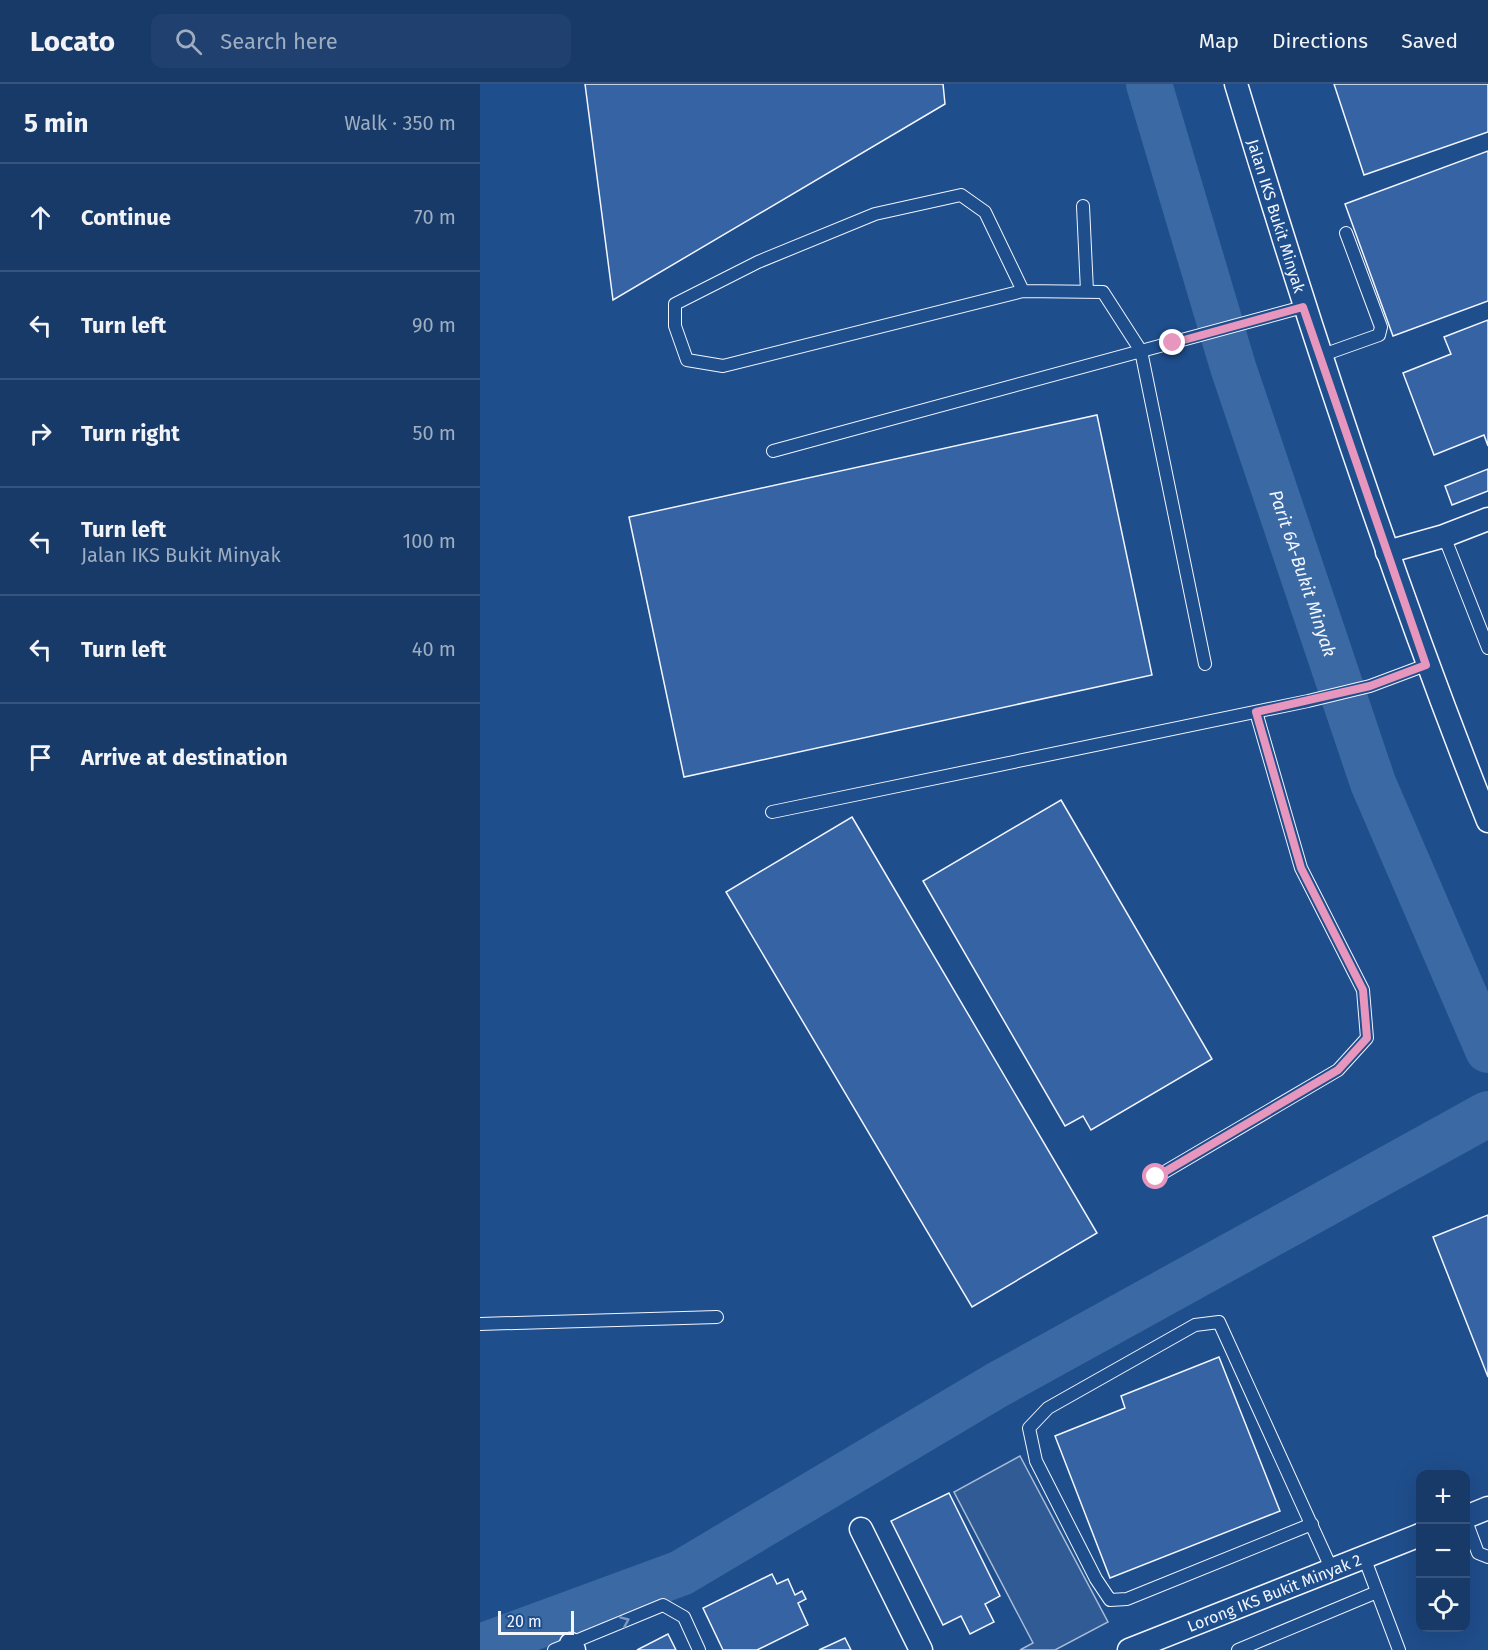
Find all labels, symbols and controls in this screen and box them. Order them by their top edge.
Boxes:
search box [151,14,571,68]
text: Locato [30,25,115,58]
icon: search [172,25,205,58]
text: Search here [220,28,338,55]
text: Map [1199,28,1239,54]
text: Directions [1272,28,1368,54]
text: Saved [1401,28,1458,54]
text: 5 min [24,108,88,139]
text: Walk · 350 m [344,111,456,135]
street label: Jalan IKS Bukit Minyak [1243,137,1309,296]
icon: ahead [24,201,57,234]
text: Continue [81,204,171,231]
text: 70 m [414,205,456,229]
icon: left [24,309,57,342]
text: Turn left [81,312,166,339]
text: 90 m [412,313,456,337]
route end [1159,329,1185,355]
icon: right [24,417,57,450]
text: Turn right [81,420,180,447]
text: 50 m [412,421,456,445]
water label: Parit 6A-Bukit Minyak [1264,487,1341,660]
text: Turn left [81,516,166,543]
icon: left [24,525,57,558]
text: 100 m [403,529,456,553]
text: Jalan IKS Bukit Minyak [81,543,281,567]
icon: left [24,633,57,666]
text: Turn left [81,636,166,663]
text: 40 m [412,637,456,661]
icon: arrive [24,741,57,774]
text: Arrive at destination [81,744,288,771]
route start [1142,1163,1168,1189]
map controls [1416,1470,1470,1632]
button: + [1416,1470,1470,1524]
button: − [1416,1524,1470,1578]
street label: Lorong IKS Bukit Minyak 2 [1184,1550,1364,1636]
button: locate [1416,1578,1470,1632]
scale bar [498,1608,574,1636]
text: 20 m [507,1612,542,1631]
one-way arrow [618,1616,629,1628]

